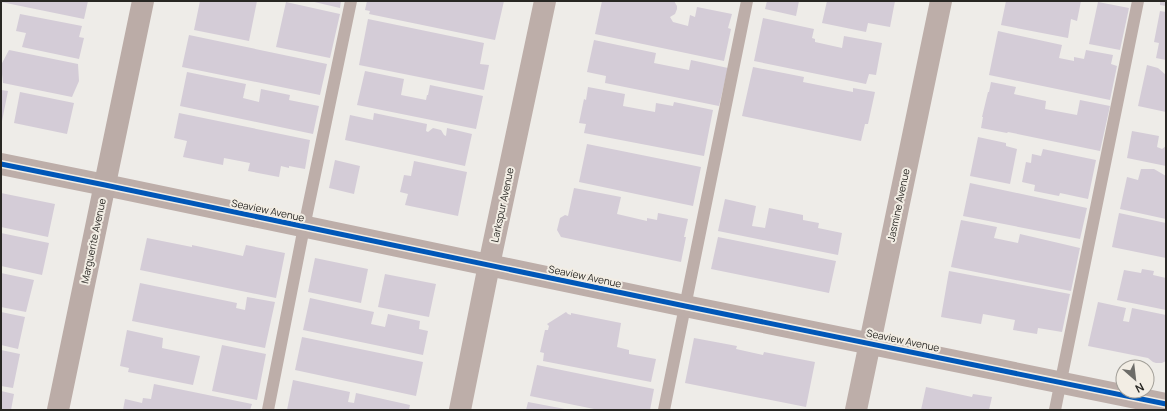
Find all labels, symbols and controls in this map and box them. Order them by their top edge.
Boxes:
street label: Larkspur Avenue [487,166,517,244]
street label: Jasmine Avenue [883,167,913,243]
street label: Seaview Avenue [230,195,306,225]
street label: Marguerite Avenue [77,197,109,285]
street label: Seaview Avenue [547,261,623,291]
street label: Seaview Avenue [865,325,941,355]
north arrow [1115,359,1155,399]
text: N [1133,380,1147,397]

